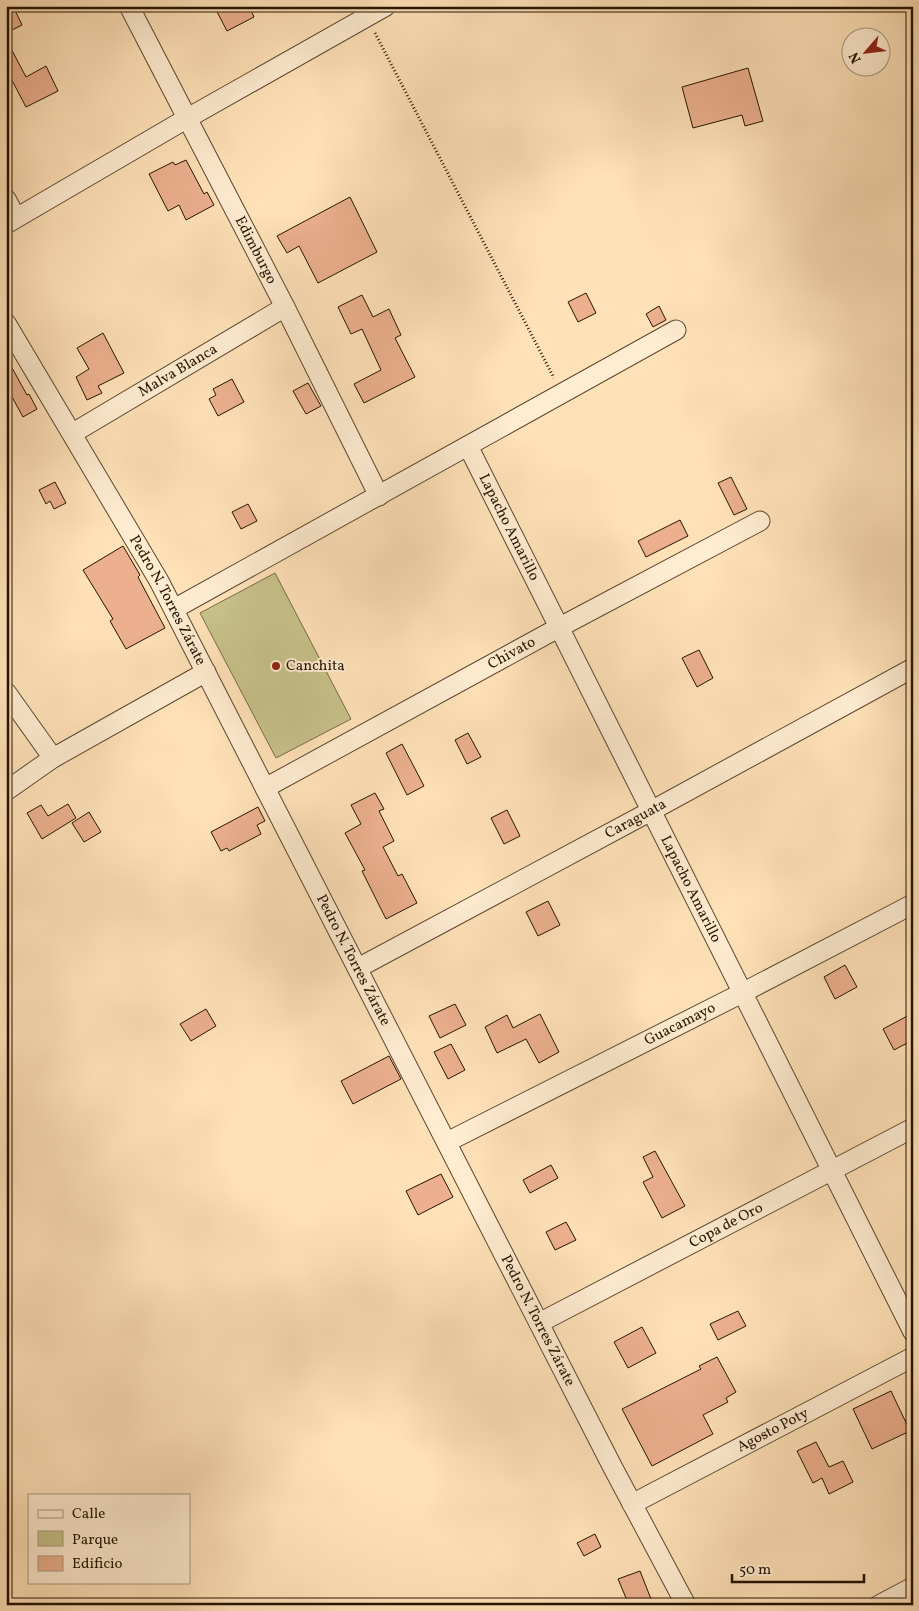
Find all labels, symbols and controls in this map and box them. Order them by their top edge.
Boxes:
north arrow [842,28,892,78]
text: N [845,48,867,66]
street label: Edimburgo [229,213,282,288]
street label: Malva Blanca [134,339,221,402]
street label: Lapacho Amarillo [473,470,545,585]
street label: Pedro N. Torres Zárate [124,531,211,669]
street label: Chivato [484,632,539,675]
place label: Canchita [286,656,345,677]
marker: Canchita [270,660,282,672]
street label: Caraguata [601,794,670,844]
street label: Lapacho Amarillo [655,832,726,946]
street label: Pedro N. Torres Zárate [311,891,396,1030]
street label: Guacamayo [641,998,719,1051]
street label: Copa de Oro [685,1197,767,1253]
street label: Pedro N. Torres Zárate [495,1251,580,1390]
street label: Agosto Poty [733,1403,813,1458]
legend [28,1494,190,1584]
text: Calle [72,1504,105,1525]
text: Parque [72,1530,118,1551]
scale bar [732,1551,864,1583]
text: Edificio [72,1554,123,1575]
text: 50 m [739,1560,771,1581]

